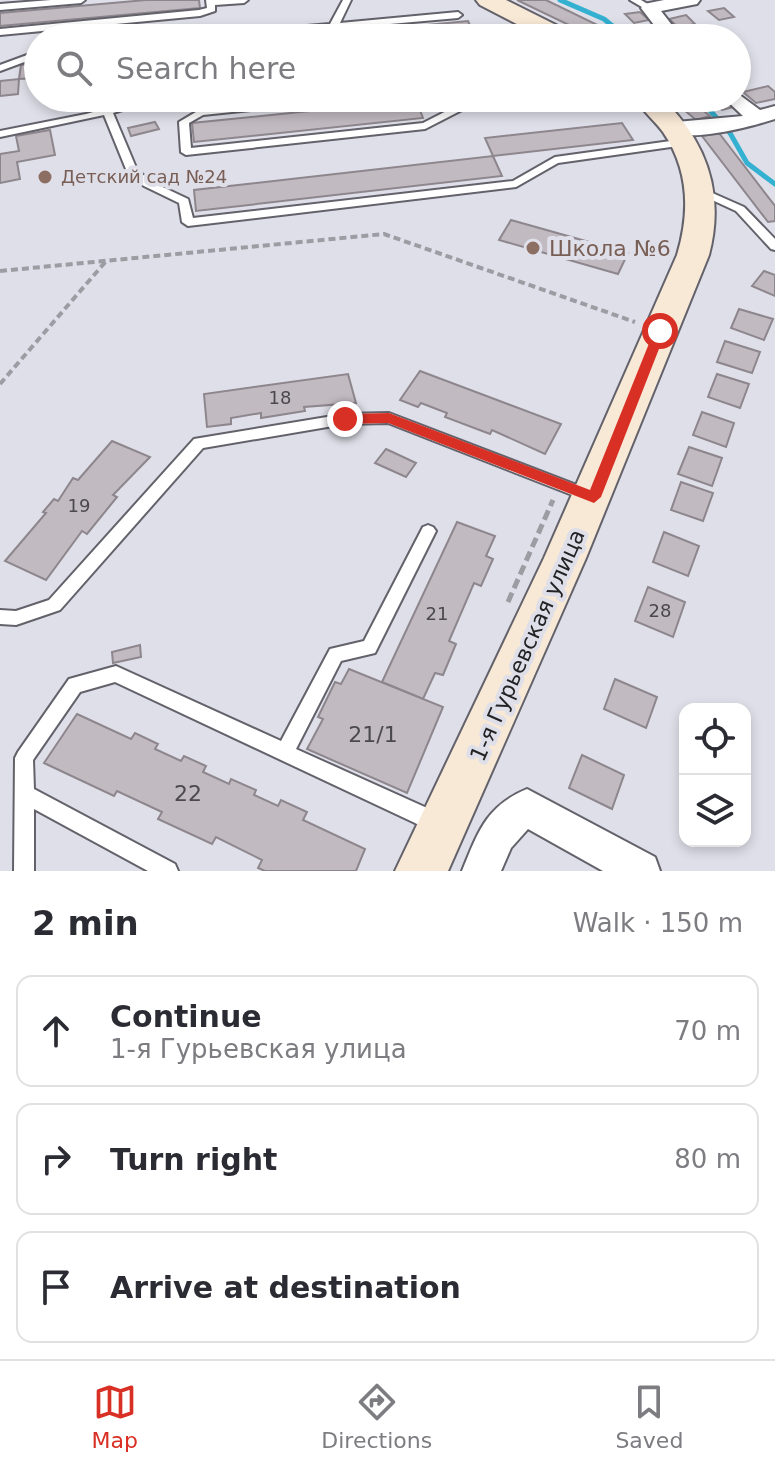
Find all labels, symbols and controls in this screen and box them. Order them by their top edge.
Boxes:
search box [24,24,751,112]
icon: search [52,46,96,90]
text: Search here [116,51,296,86]
place label: Детский сад №24 [61,166,227,187]
marker: Детский сад №24 [36,168,54,186]
place label: Школа №6 [549,236,671,261]
marker: Школа №6 [524,239,542,257]
route start [642,313,678,349]
house number: 18 [269,387,291,408]
route end [327,401,363,437]
house number: 19 [68,495,90,516]
street label: 1-я Гурьевская улица [465,525,590,765]
house number: 28 [649,600,671,621]
house number: 21 [426,603,448,624]
map controls [679,703,751,847]
button: locate [679,703,751,775]
house number: 21/1 [348,722,398,747]
button: layers [679,775,751,847]
house number: 22 [174,781,202,806]
text: 2 min [32,903,139,943]
text: Walk · 150 m [573,908,743,938]
text: Continue [110,999,262,1034]
icon: ahead [34,1009,78,1053]
text: 70 m [674,1016,741,1046]
text: 1-я Гурьевская улица [110,1034,407,1064]
icon: right [34,1137,78,1181]
text: Turn right [110,1142,277,1177]
text: 80 m [674,1144,741,1174]
icon: arrive [34,1265,78,1309]
text: Arrive at destination [110,1270,461,1305]
tab: Map [92,1380,138,1453]
tab: Directions [321,1380,432,1453]
tab: Saved [615,1380,683,1453]

